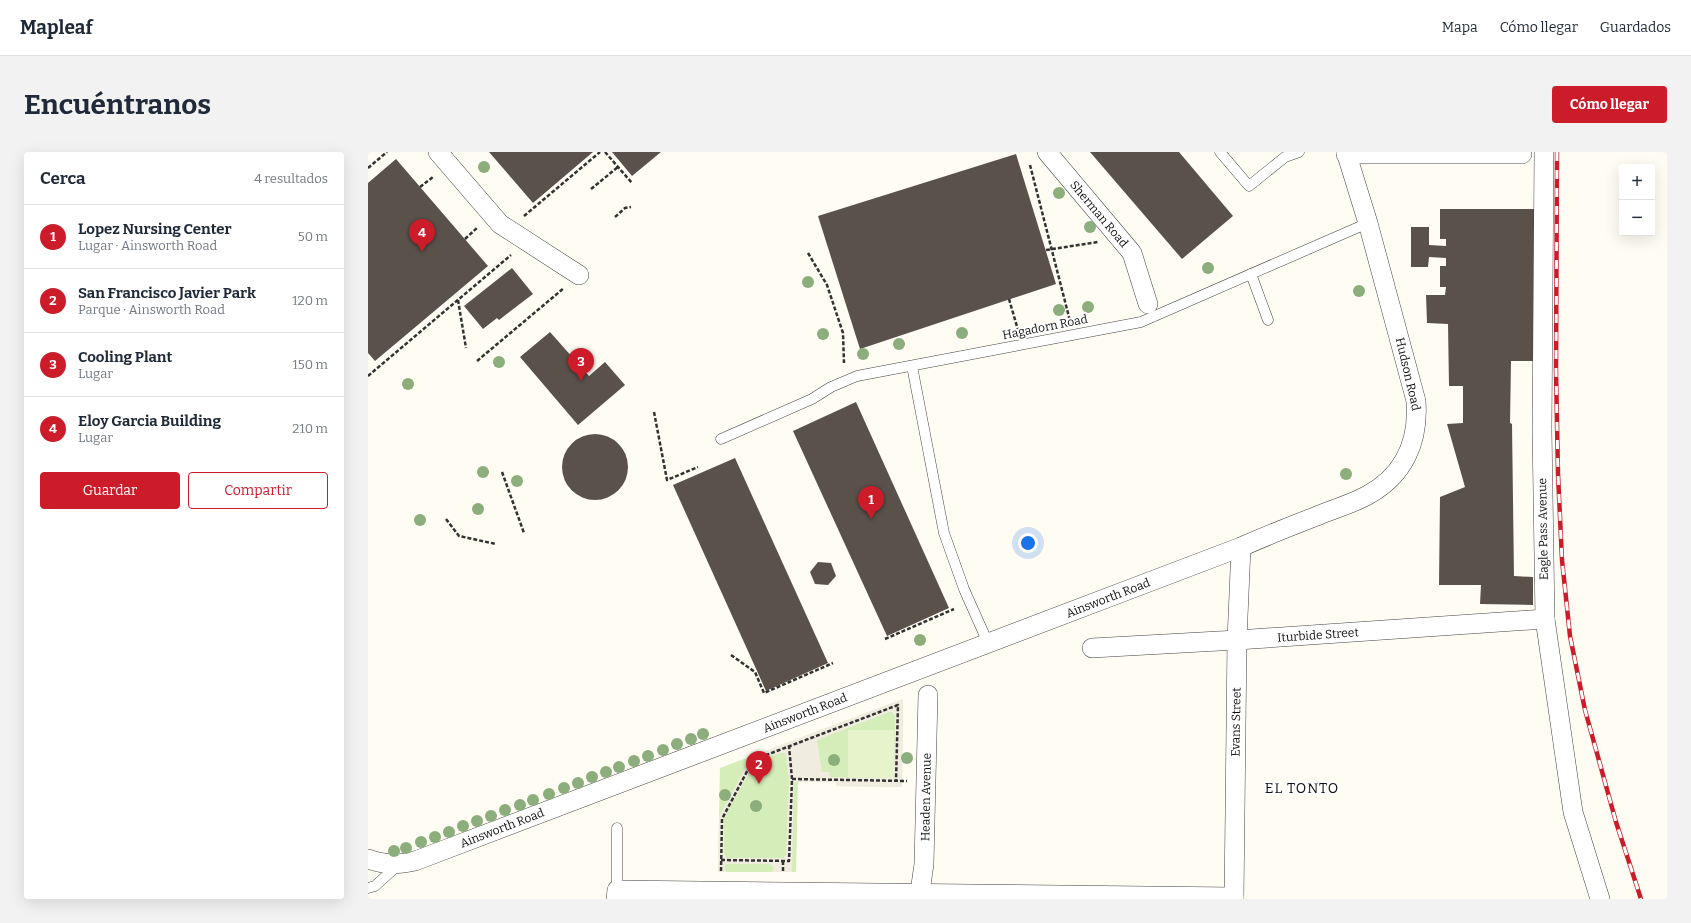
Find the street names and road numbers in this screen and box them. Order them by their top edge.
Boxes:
street label: Sherman Road [1067,178,1131,250]
street label: Hagadorn Road [1001,312,1089,342]
street label: Hudson Road [1393,336,1423,412]
street label: Eagle Pass Avenue [1535,478,1551,580]
street label: Ainsworth Road [1064,576,1152,620]
street label: Iturbide Street [1277,625,1360,645]
street label: Evans Street [1228,687,1244,757]
street label: Ainsworth Road [761,691,849,735]
street label: Headen Avenue [918,753,934,841]
street label: Ainsworth Road [458,806,546,850]

